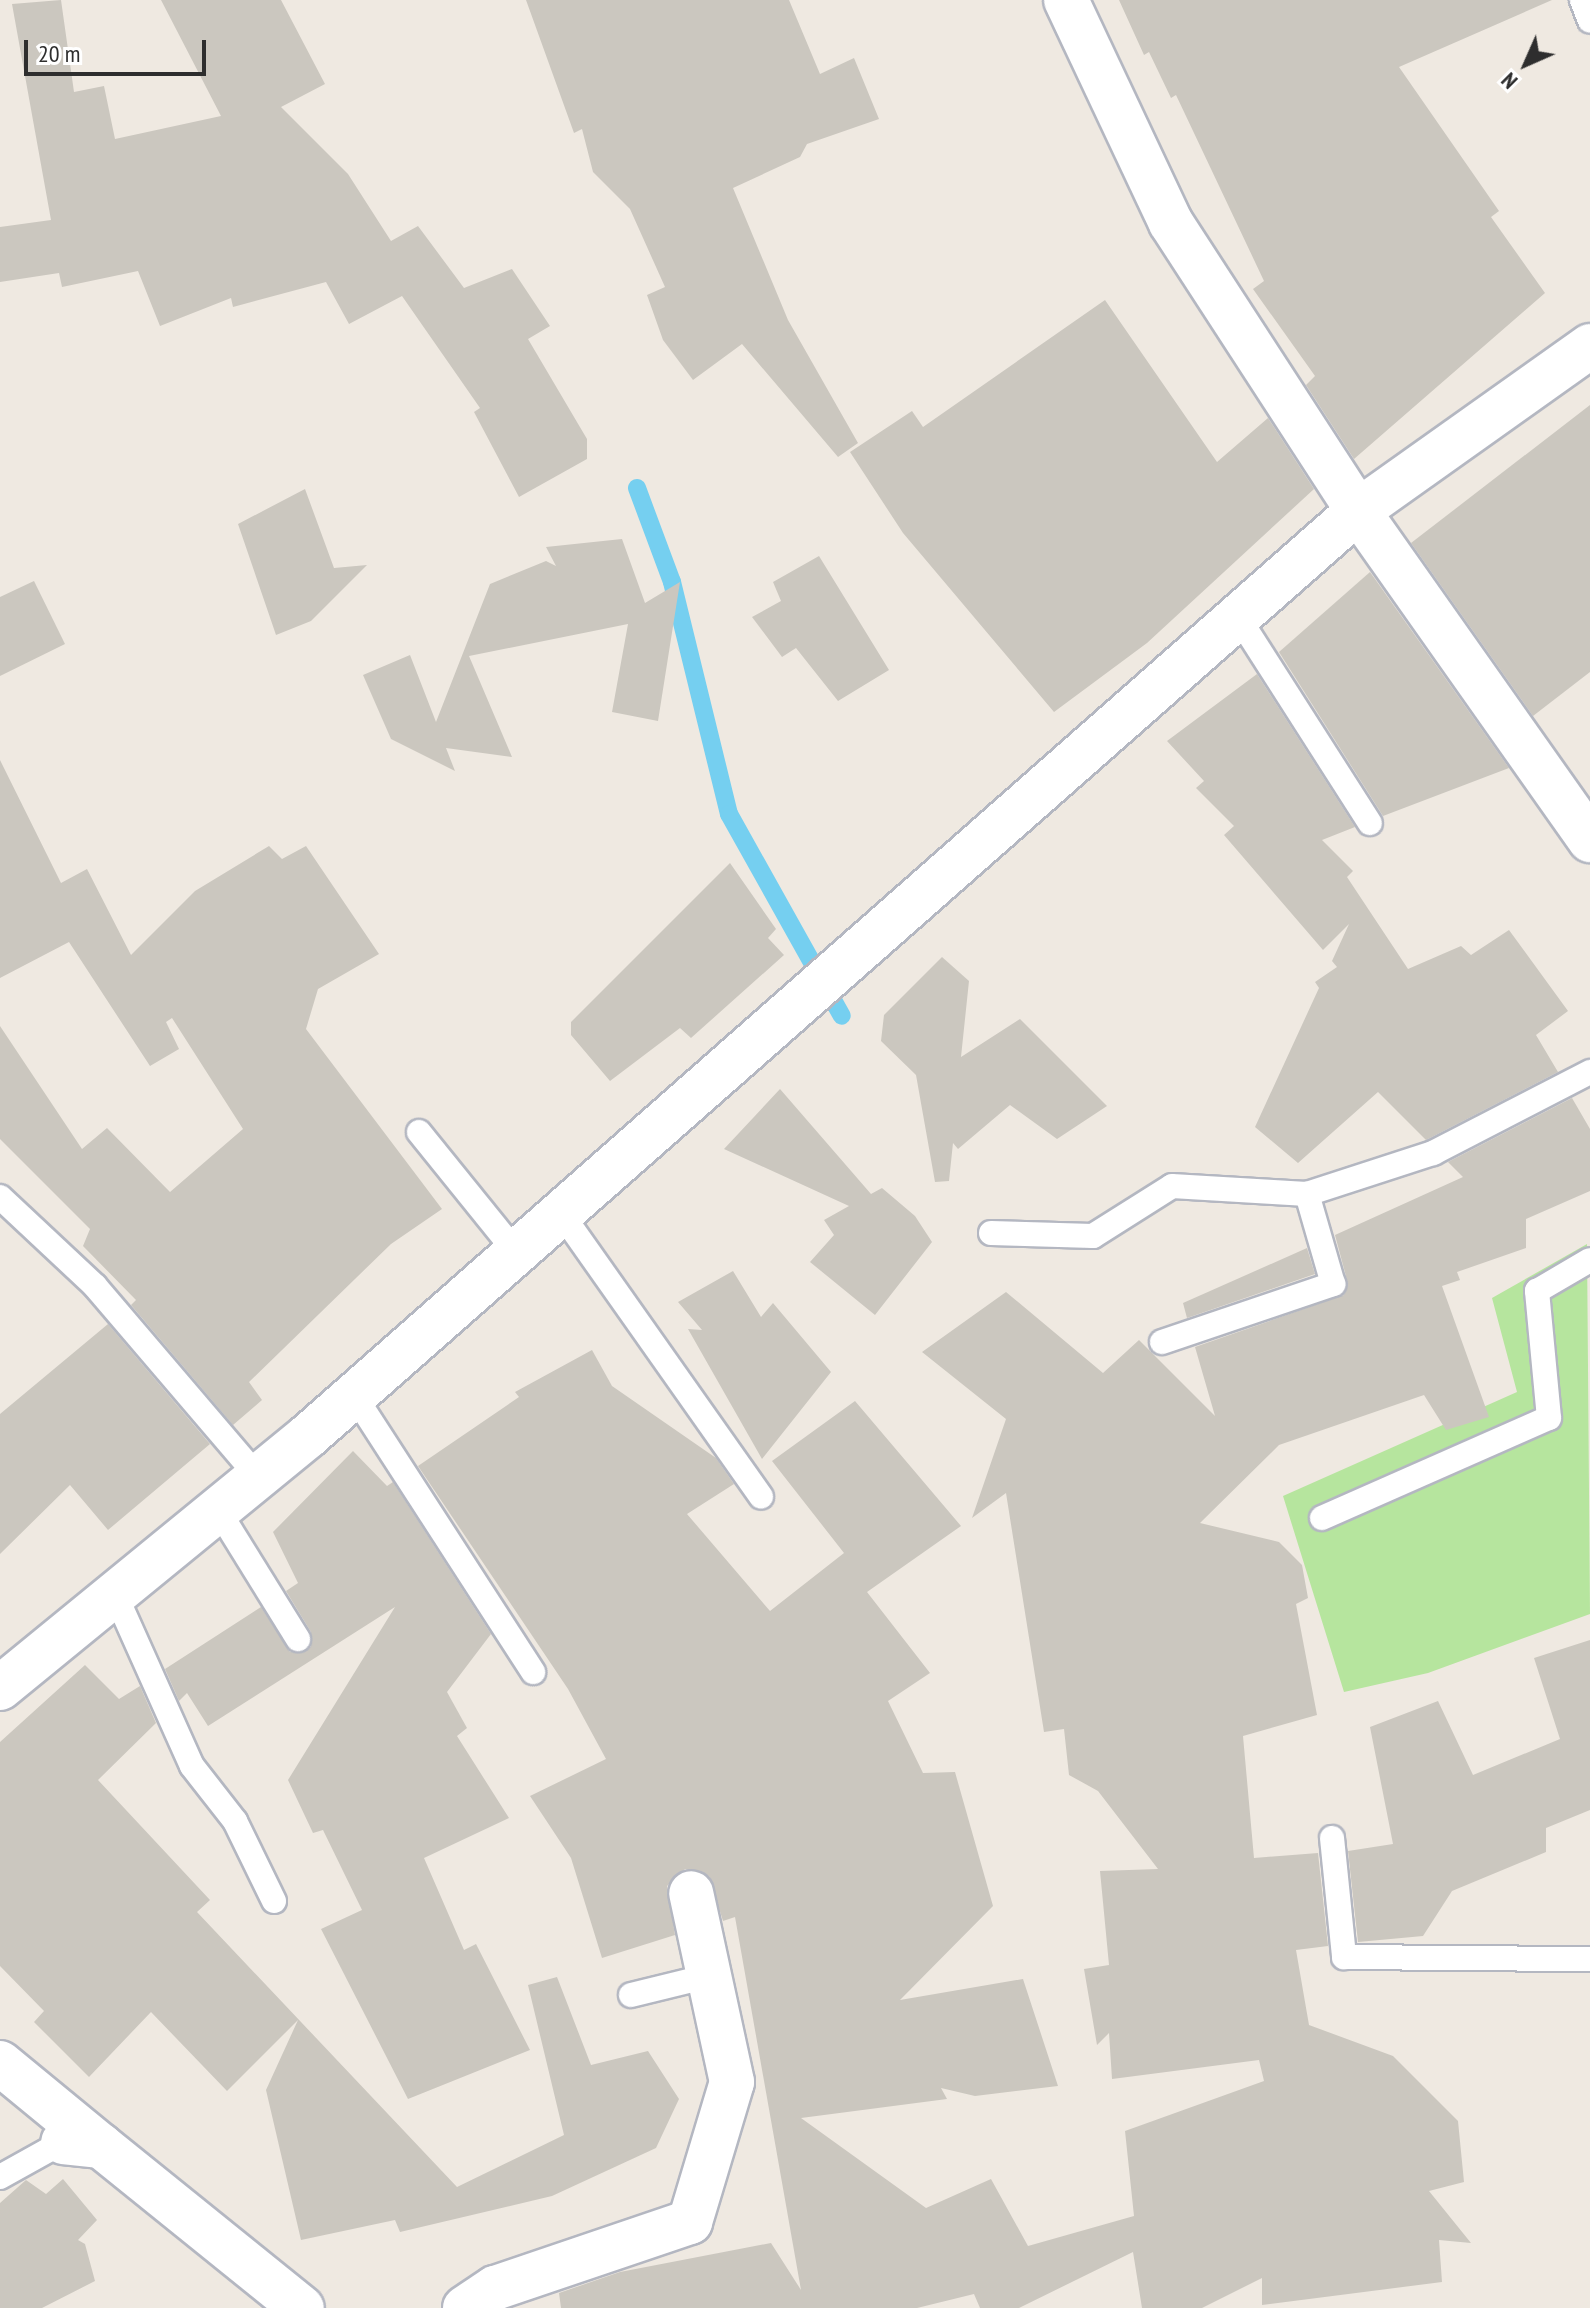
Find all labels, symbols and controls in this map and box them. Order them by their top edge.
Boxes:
scale bar [28,24,210,74]
north arrow [1486,24,1566,104]
text: 20 m [38,38,80,69]
text: N [1495,67,1523,95]

